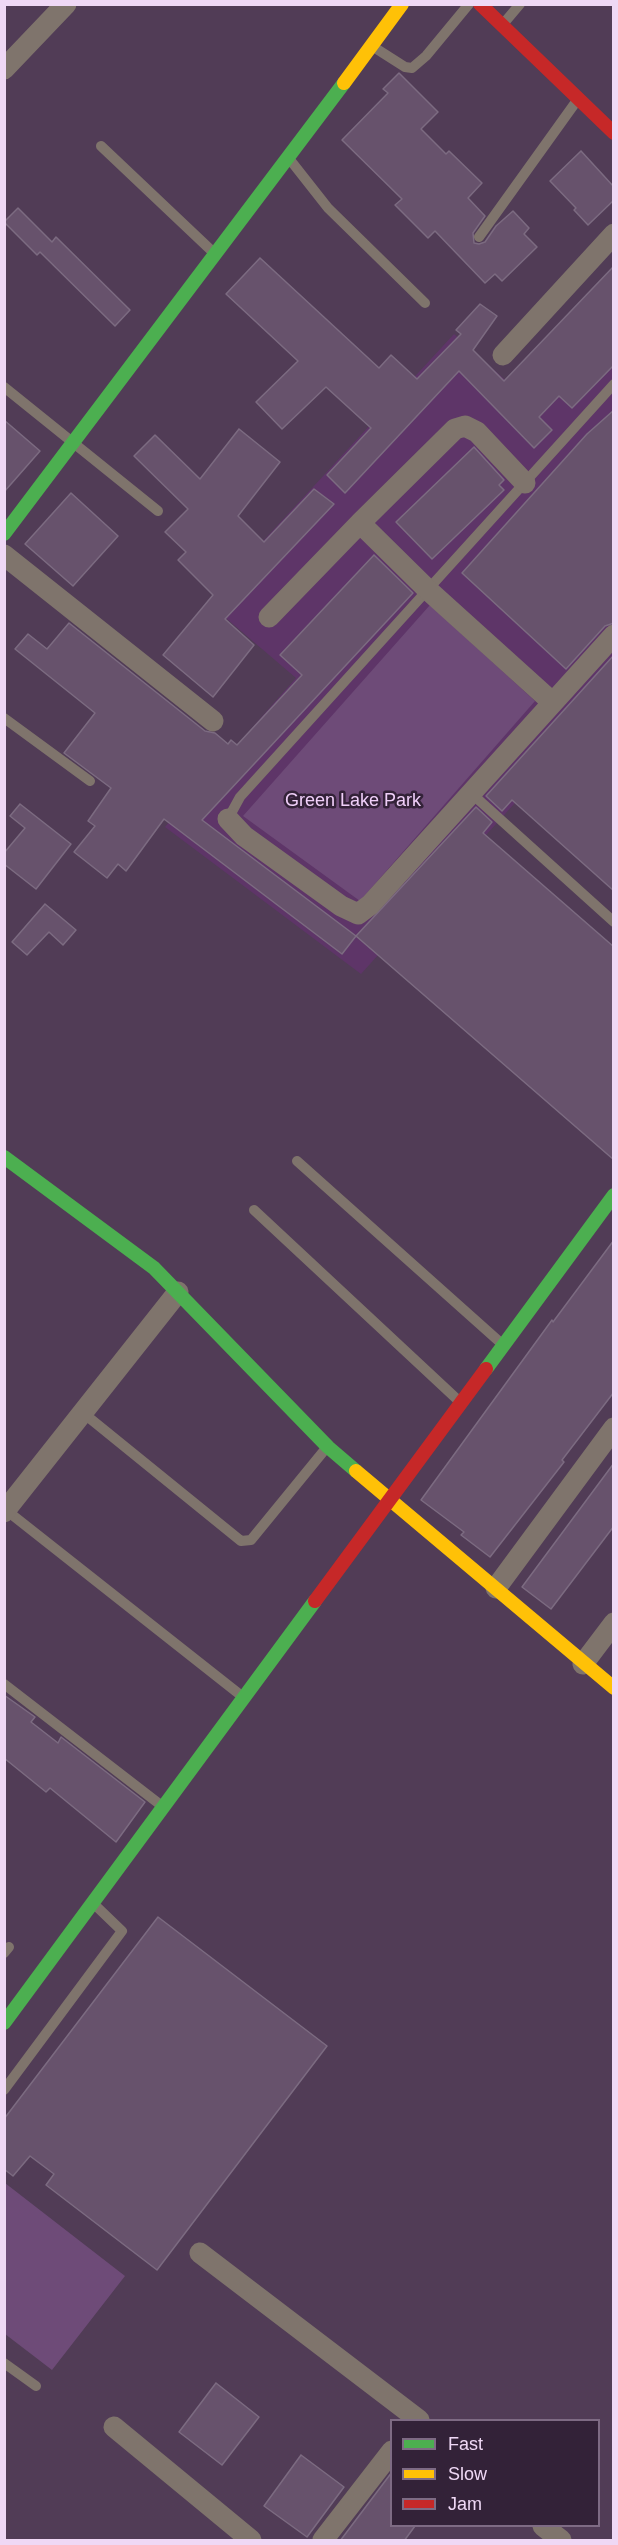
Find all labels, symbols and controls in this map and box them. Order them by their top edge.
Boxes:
park label: Green Lake Park [285,790,421,812]
legend [390,2419,600,2527]
text: Fast [448,2434,483,2454]
text: Slow [448,2464,487,2484]
text: Jam [448,2494,482,2514]

